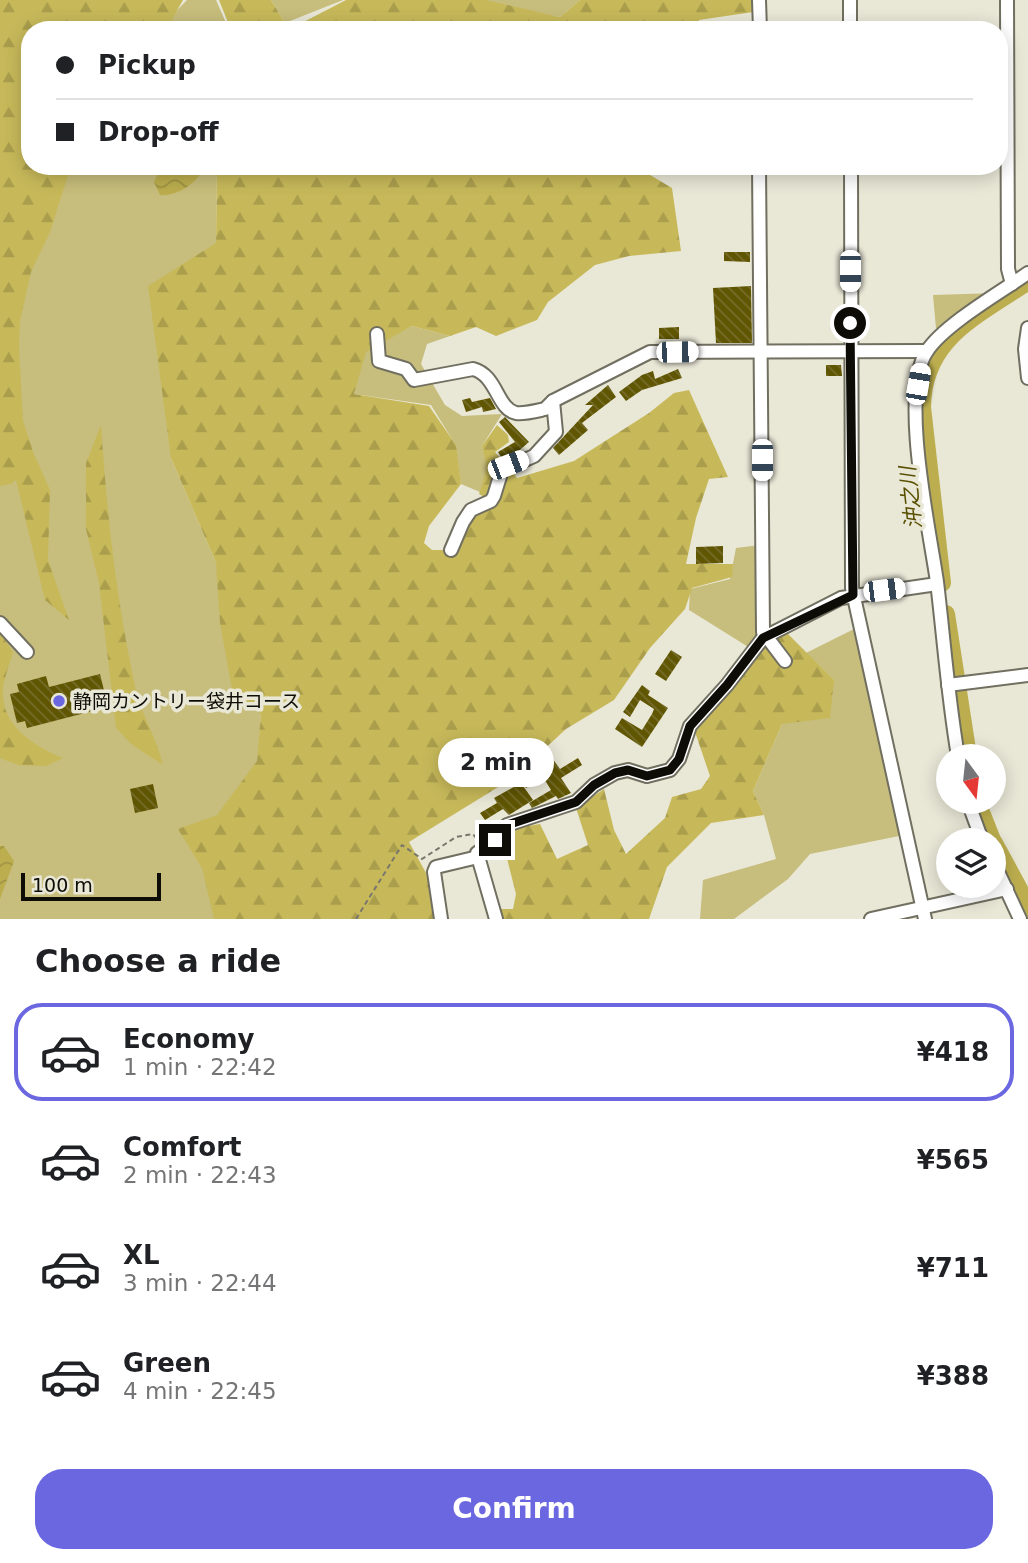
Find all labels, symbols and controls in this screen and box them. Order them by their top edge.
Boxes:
text: Pickup [98,50,196,80]
text: Drop-off [98,117,219,147]
car [840,250,861,292]
route start [834,307,866,339]
car [656,341,699,363]
car [905,361,932,407]
car [752,439,773,481]
car [485,448,532,482]
water label: 沖之川 [896,463,926,531]
car [862,577,907,603]
place label: 静岡カントリー袋井コース [73,690,300,712]
marker: 静岡カントリー袋井コース [51,693,67,709]
callout: 2 min [437,738,553,788]
north arrow [936,744,1006,814]
map controls [936,744,1006,898]
text: 2 min [460,749,532,775]
route end [479,824,511,856]
button: layers [936,828,1006,898]
scale bar [21,870,161,902]
text: 100 m [32,874,93,896]
text: Choose a ride [35,942,281,980]
icon: car [39,1021,102,1084]
text: Economy [123,1024,254,1054]
text: ¥418 [917,1037,989,1067]
text: 1 min · 22:42 [123,1054,277,1080]
icon: car [39,1129,102,1192]
text: Comfort [123,1132,241,1162]
text: ¥565 [917,1145,989,1175]
text: 2 min · 22:43 [123,1162,277,1188]
icon: car [39,1237,102,1300]
text: XL [123,1240,160,1270]
text: ¥711 [917,1253,989,1283]
text: 3 min · 22:44 [123,1270,277,1296]
icon: car [39,1345,102,1408]
text: Green [123,1348,211,1378]
text: ¥388 [917,1361,989,1391]
text: 4 min · 22:45 [123,1378,277,1404]
button: Confirm [35,1469,993,1549]

